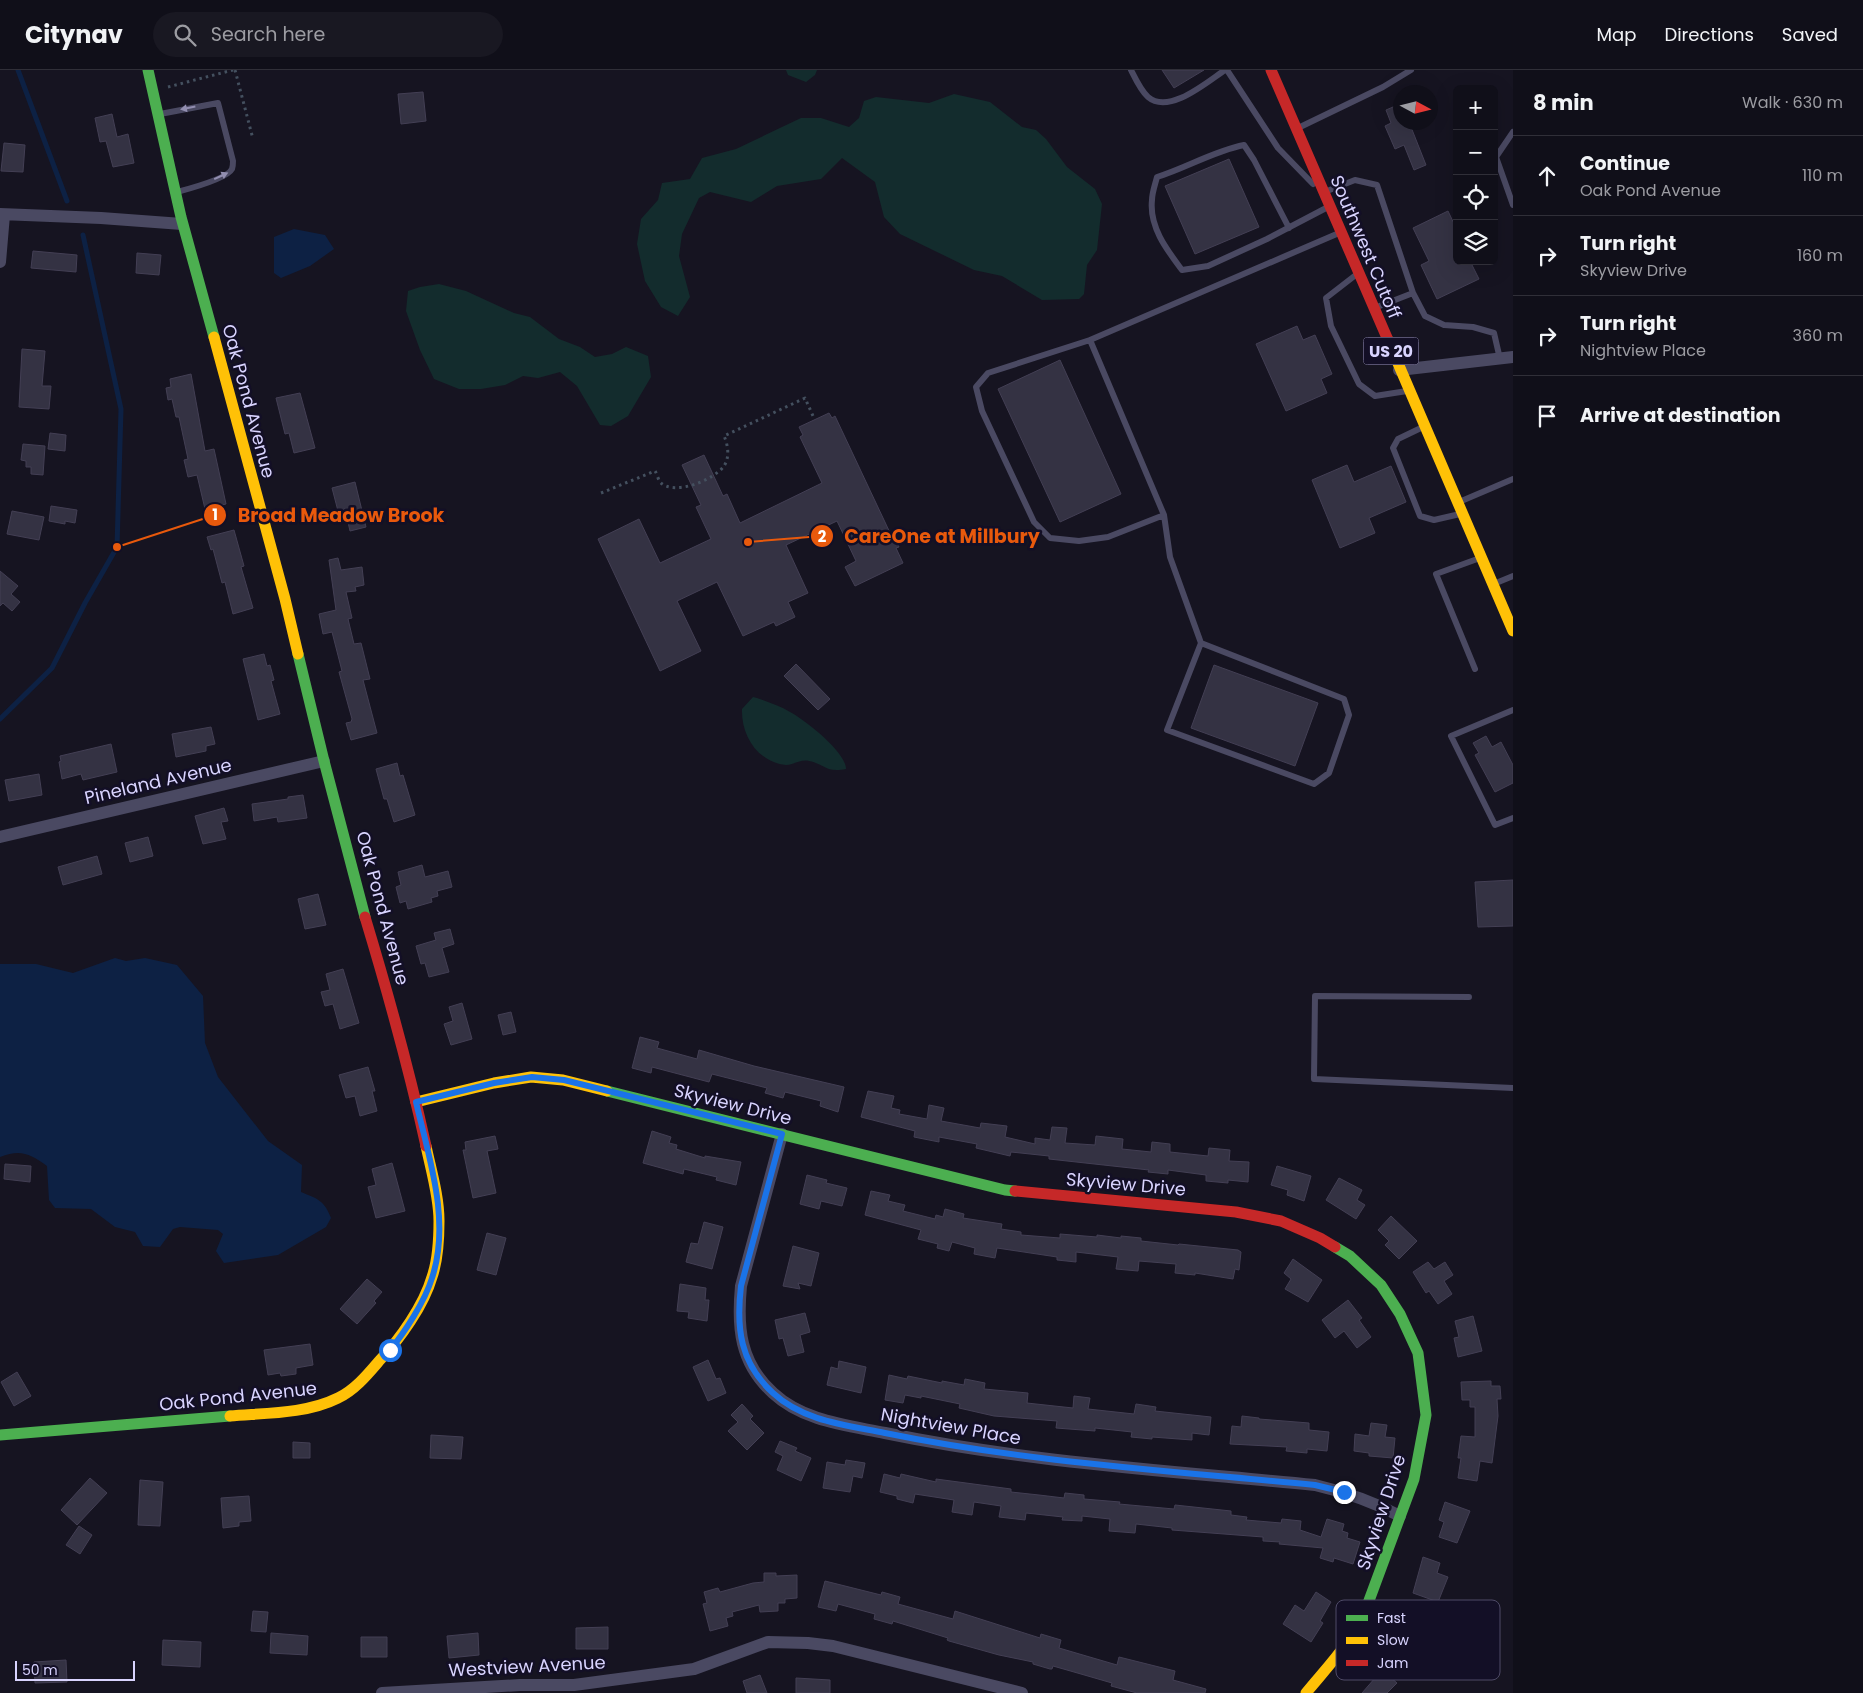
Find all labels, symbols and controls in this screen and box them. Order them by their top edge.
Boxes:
search box [153,12,503,57]
text: Citynav [25,18,123,51]
icon: search [171,21,199,49]
text: Search here [211,21,325,48]
text: Map [1597,22,1636,47]
text: Directions [1664,22,1754,47]
text: Saved [1782,22,1838,47]
north arrow [1393,85,1438,130]
map controls [1453,85,1498,265]
button: + [1453,85,1498,130]
text: 8 min [1533,88,1594,117]
text: Walk · 630 m [1742,91,1843,114]
one-way arrow [180,105,196,113]
button: − [1453,130,1498,175]
text: Continue [1580,150,1670,177]
icon: ahead [1533,162,1561,190]
text: 110 m [1802,164,1843,187]
street label: Southwest Cutoff [1324,171,1408,323]
one-way arrow [214,172,228,180]
button: locate [1453,175,1498,220]
text: Oak Pond Avenue [1580,179,1721,202]
button: layers [1453,220,1498,265]
text: Turn right [1580,230,1676,257]
icon: right [1533,242,1561,270]
text: 160 m [1797,244,1843,267]
text: Skyview Drive [1580,259,1687,282]
text: Turn right [1580,310,1676,337]
street label: Oak Pond Avenue [216,321,282,481]
icon: right [1533,322,1561,350]
text: 360 m [1793,324,1843,347]
road number: US 20 [1364,338,1418,364]
text: Nightview Place [1580,339,1706,362]
icon: arrive [1533,402,1561,430]
text: Arrive at destination [1580,402,1781,429]
callout: Broad Meadow Brook [203,498,454,532]
text: Broad Meadow Brook [238,502,445,529]
text: 1 [212,504,218,525]
callout: CareOne at Millbury [809,519,1050,553]
text: CareOne at Millbury [844,523,1041,550]
text: 2 [818,526,827,547]
street label: Pineland Avenue [82,752,234,810]
street label: Oak Pond Avenue [350,828,416,988]
street label: Skyview Drive [672,1077,794,1131]
street label: Skyview Drive [1065,1166,1187,1202]
route start [379,1339,402,1362]
street label: Oak Pond Avenue [158,1375,318,1417]
street label: Nightview Place [879,1401,1023,1451]
street label: Skyview Drive [1351,1451,1411,1573]
route end [1333,1481,1356,1504]
legend [1336,1600,1500,1680]
text: Fast [1377,1608,1406,1628]
text: Slow [1377,1630,1410,1650]
street label: Westview Avenue [448,1649,606,1683]
text: Jam [1377,1653,1408,1673]
scale bar [15,1658,135,1681]
text: 50 m [22,1660,58,1680]

